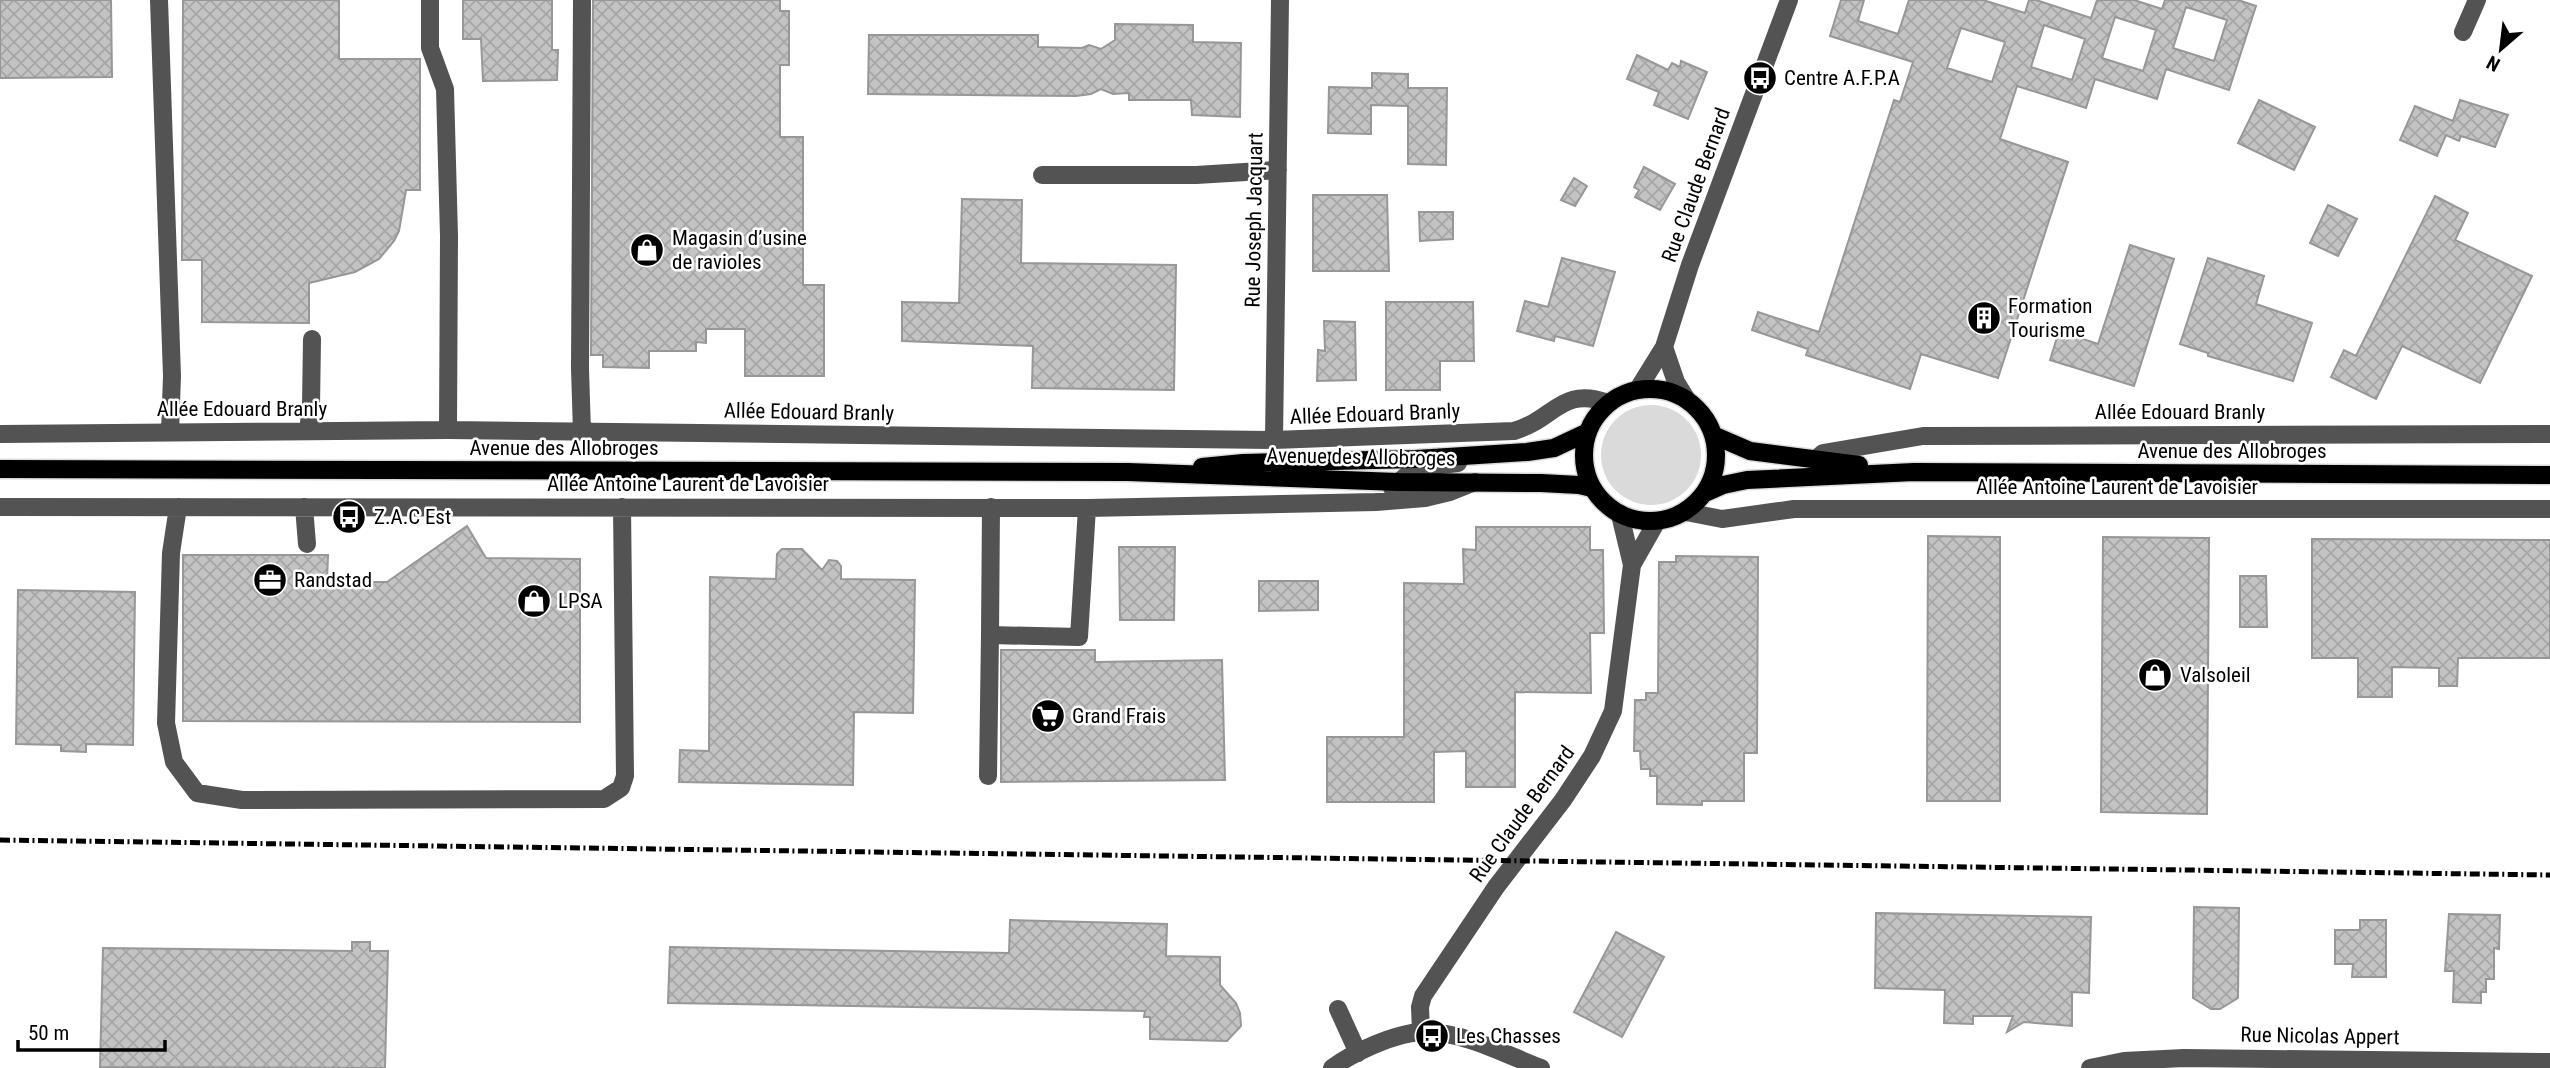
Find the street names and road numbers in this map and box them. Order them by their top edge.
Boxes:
street label: Rue Claude Bernard [1657,105,1735,265]
street label: Rue Joseph Jacquart [1240,132,1268,308]
street label: Allée Edouard Branly [157,397,327,421]
street label: Allée Edouard Branly [724,399,895,425]
street label: Allée Edouard Branly [1289,399,1461,429]
street label: Allée Edouard Branly [2095,400,2265,424]
street label: Avenue des Allobroges [469,436,659,460]
street label: Avenue des Allobroges [2137,439,2327,463]
street label: Avenue des Allobroges [1266,443,1456,471]
street label: Allée Antoine Laurent de Lavoisier [547,472,829,496]
street label: Allée Antoine Laurent de Lavoisier [1976,475,2258,499]
street label: Rue Claude Bernard [1465,741,1579,887]
street label: Rue Nicolas Appert [2240,1023,2400,1049]

